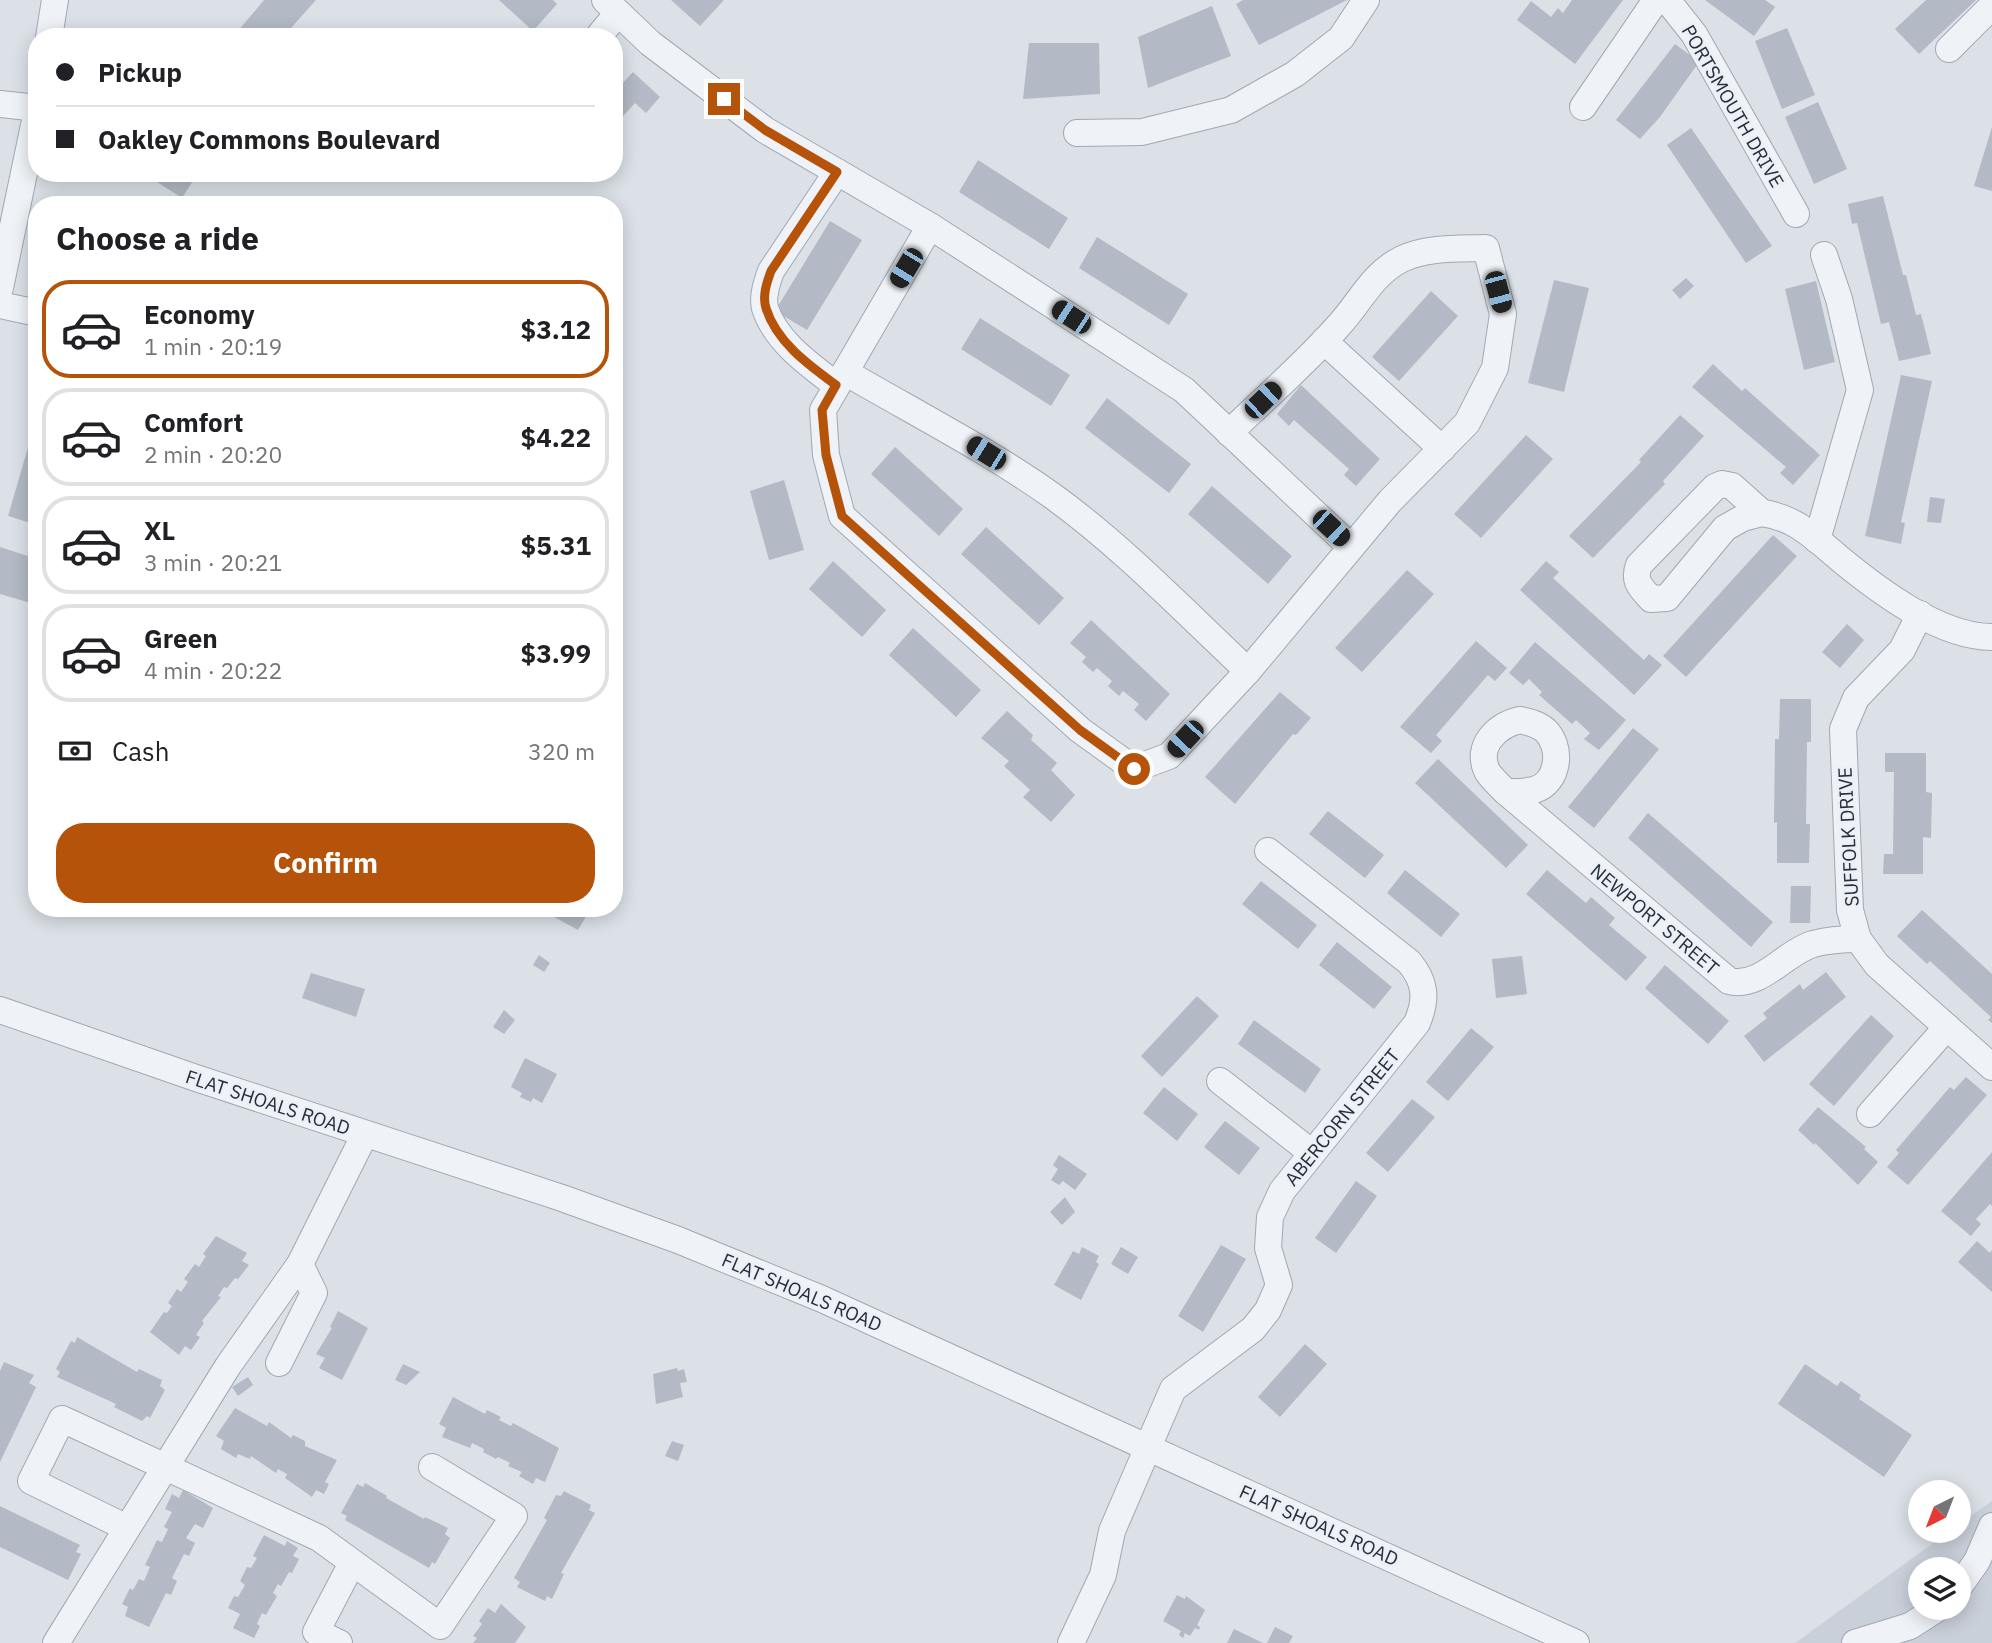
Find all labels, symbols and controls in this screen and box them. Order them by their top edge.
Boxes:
street label: PORTSMOUTH DRIVE [1677,20,1789,192]
text: Pickup [98,55,182,89]
route end [708,83,740,115]
text: Oakley Commons Boulevard [98,122,441,156]
text: Choose a ride [56,217,259,259]
car [887,245,926,291]
car [1483,269,1514,315]
text: Economy [144,297,255,331]
car [1048,297,1095,337]
icon: car [60,298,123,361]
text: $3.12 [521,312,591,346]
text: 1 min · 20:19 [144,331,282,361]
car [1241,378,1286,422]
text: Comfort [144,405,243,439]
icon: car [60,406,123,469]
text: $4.22 [521,420,591,454]
car [963,433,1010,473]
text: 2 min · 20:20 [144,439,282,469]
car [1309,506,1354,550]
text: XL [144,513,175,547]
icon: car [60,514,123,577]
text: $5.31 [521,528,591,562]
text: 3 min · 20:21 [144,547,282,577]
text: Green [144,621,218,655]
icon: car [60,622,123,685]
text: $3.99 [521,636,591,670]
text: 4 min · 20:22 [144,655,282,685]
car [1163,716,1208,762]
icon: cash [56,732,94,770]
text: Cash [112,734,169,768]
text: 320 m [528,736,595,766]
route start [1118,753,1150,785]
street label: SUFFOLK DRIVE [1832,767,1864,907]
button: Confirm [56,823,595,903]
street label: NEWPORT STREET [1586,858,1724,980]
street label: ABERCORN STREET [1279,1043,1405,1190]
street label: FLAT SHOALS ROAD [183,1064,353,1140]
street label: FLAT SHOALS ROAD [718,1247,886,1337]
street label: FLAT SHOALS ROAD [1236,1479,1402,1571]
north arrow [1908,1480,1970,1544]
map controls [1908,1480,1971,1620]
button: layers [1908,1557,1971,1620]

